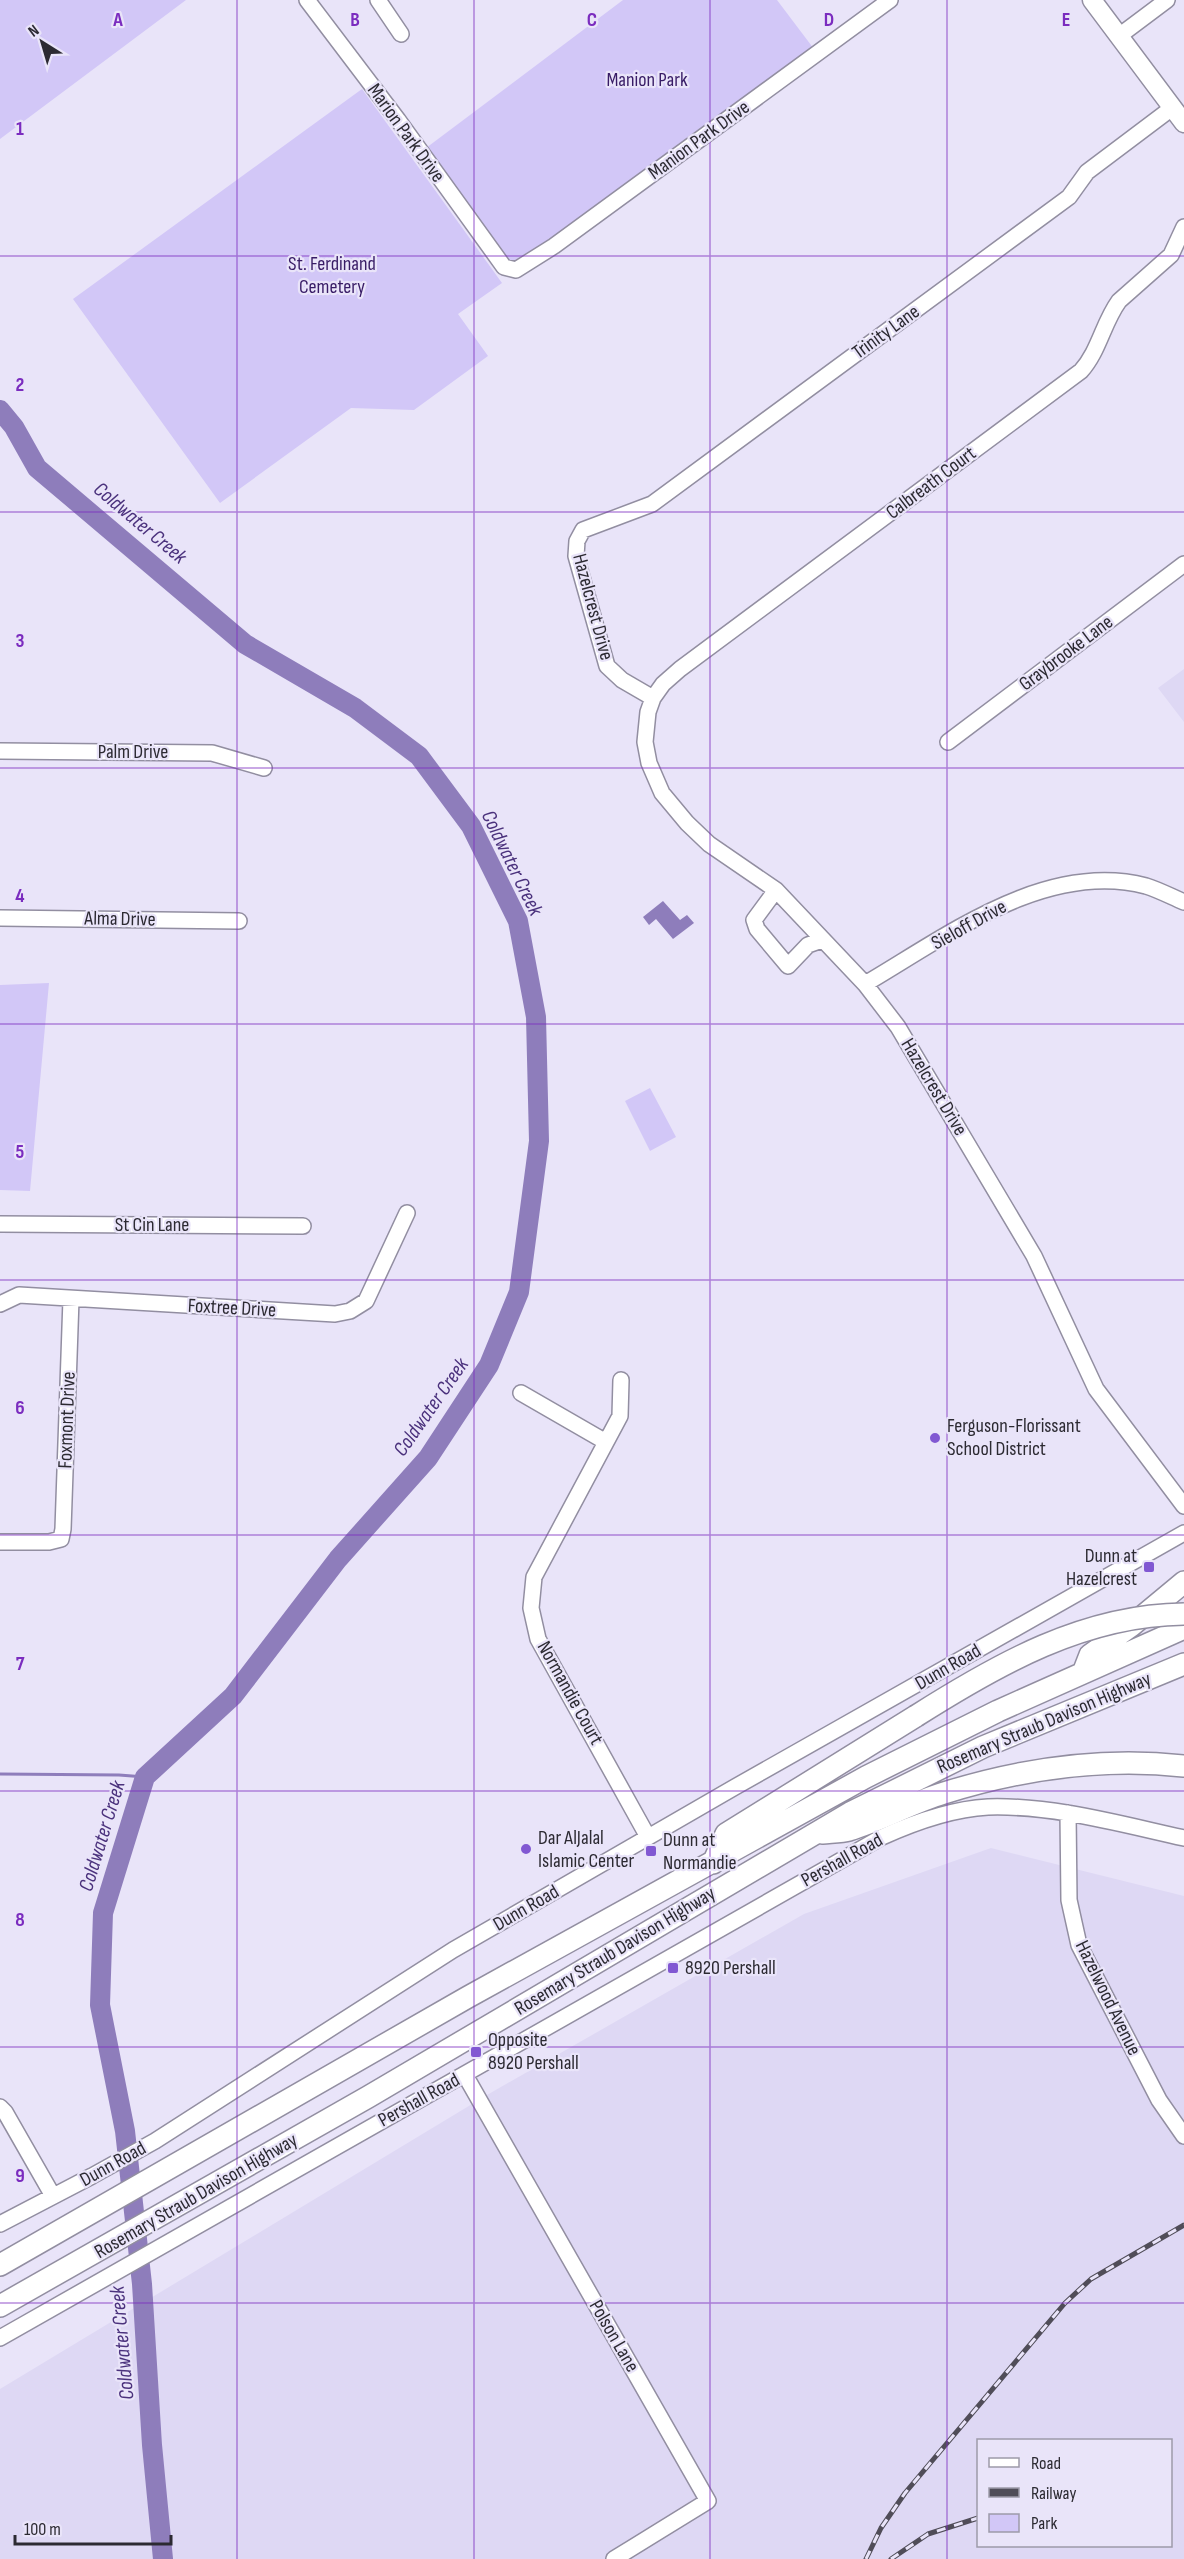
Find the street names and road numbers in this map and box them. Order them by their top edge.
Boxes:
street label: Marion Park Drive [362,79,450,187]
street label: Manion Park Drive [644,95,754,185]
street label: Trinity Lane [848,300,924,364]
street label: Calbreath Court [881,441,981,525]
street label: Hazelcrest Drive [567,551,619,663]
street label: Graybrooke Lane [1014,610,1118,696]
street label: Palm Drive [98,740,168,764]
street label: Sieloff Drive [927,895,1011,955]
street label: Alma Drive [83,906,156,932]
street label: Hazelcrest Drive [896,1034,972,1140]
street label: St Cin Lane [115,1213,189,1237]
street label: Foxtree Drive [187,1294,277,1322]
street label: Foxmont Drive [53,1371,81,1469]
street label: Normandie Court [532,1637,608,1749]
street label: Dunn Road [911,1639,985,1695]
street label: Rosemary Straub Davison Highway [933,1667,1155,1779]
street label: Pershall Road [797,1828,887,1892]
street label: Dunn Road [489,1880,563,1936]
street label: Rosemary Straub Davison Highway [510,1881,720,2021]
street label: Hazelwood Avenue [1070,1937,1146,2059]
street label: Pershall Road [374,2068,464,2132]
street label: Rosemary Straub Davison Highway [90,2128,302,2264]
street label: Dunn Road [76,2136,150,2192]
street label: Polson Lane [584,2296,644,2376]

